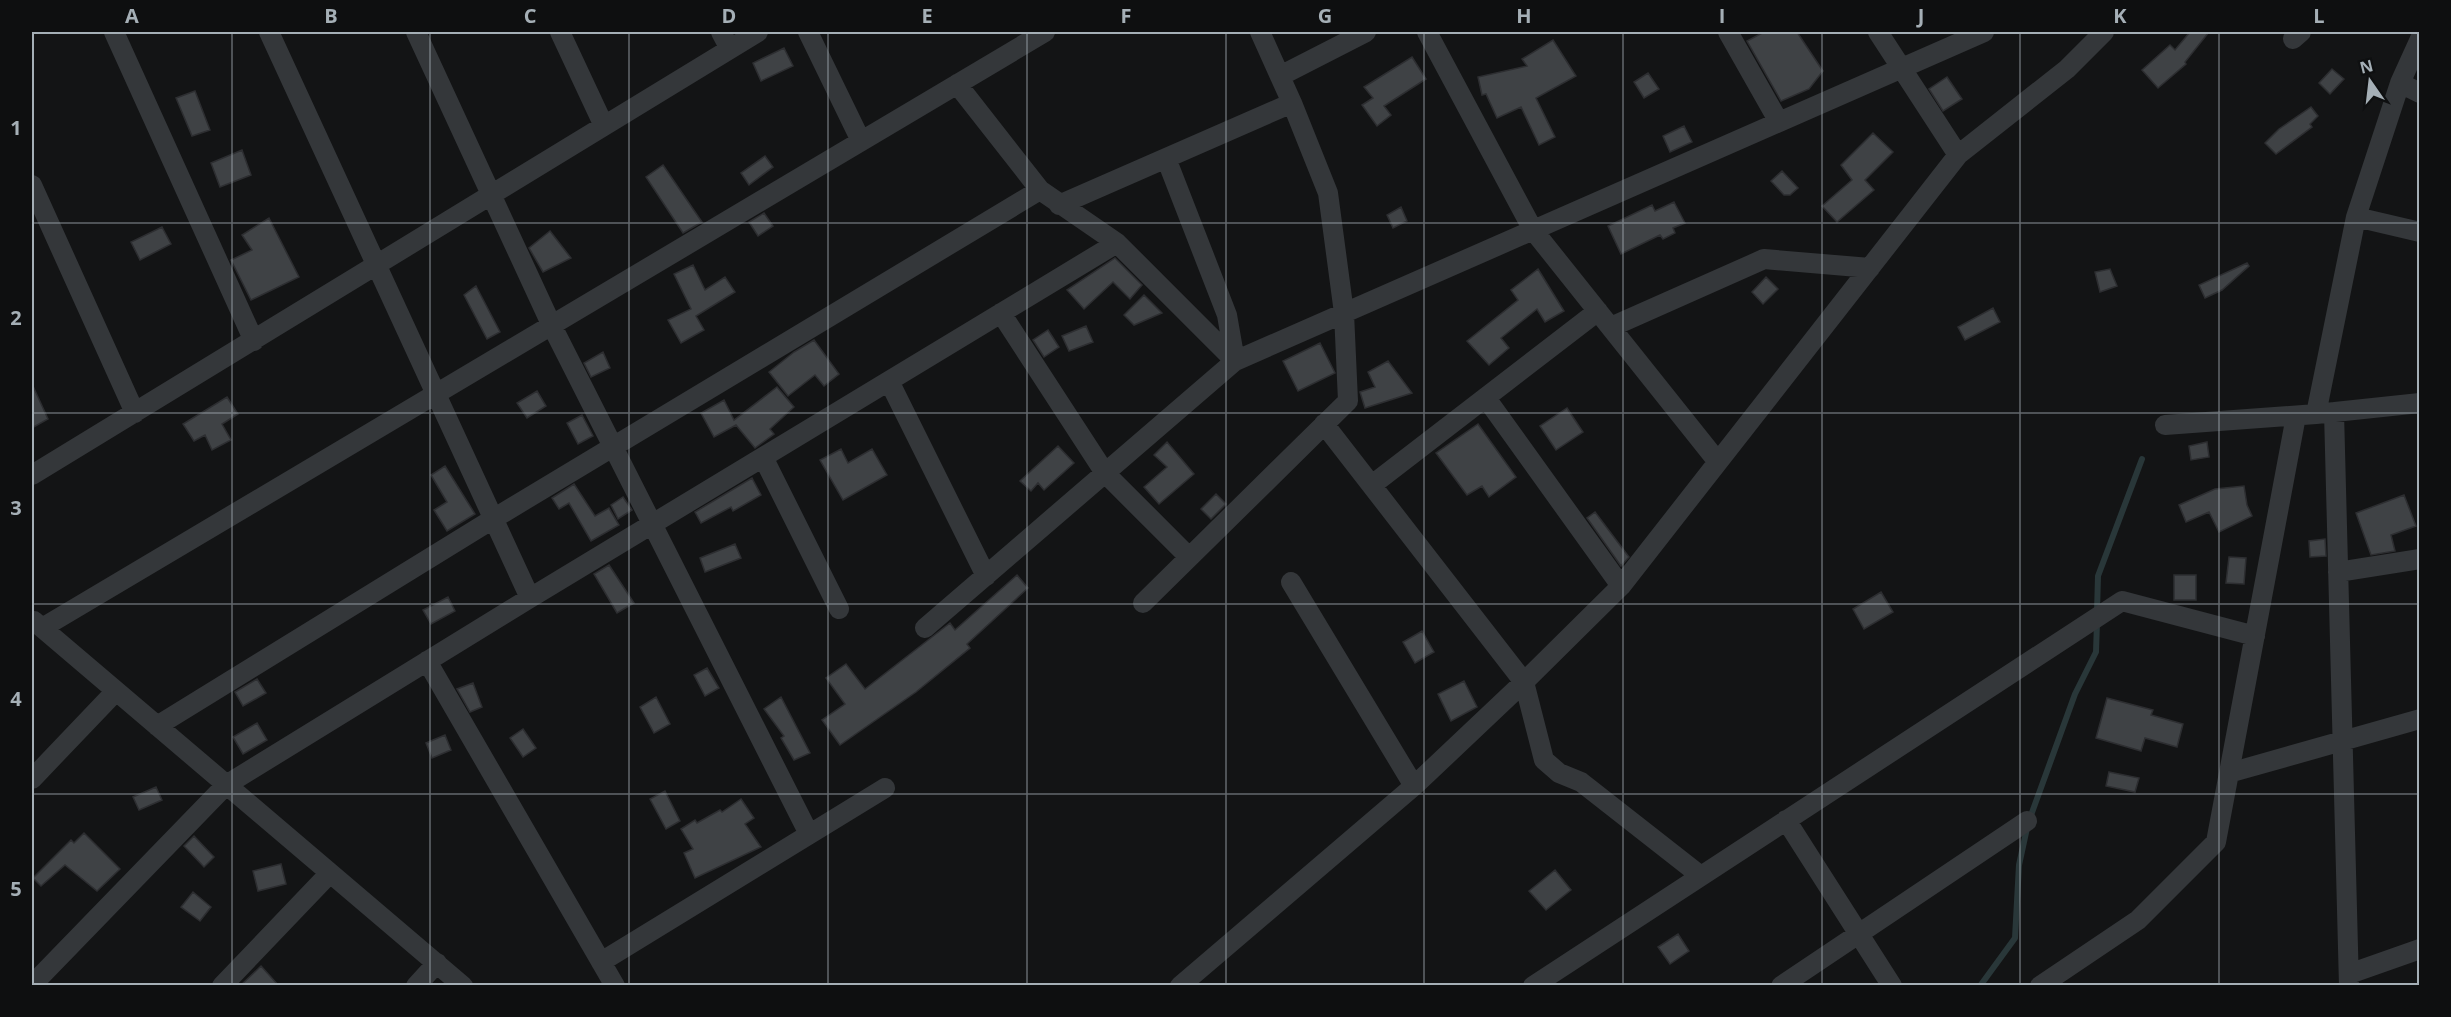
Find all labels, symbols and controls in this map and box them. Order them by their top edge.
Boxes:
text: A [125,2,139,29]
text: B [324,2,338,29]
text: C [524,2,537,29]
text: D [722,2,736,29]
text: E [921,2,933,29]
text: F [1121,2,1131,29]
text: G [1318,2,1332,29]
text: H [1516,2,1532,29]
text: I [1719,2,1725,29]
text: J [1916,2,1924,29]
text: K [2113,2,2127,29]
text: L [2313,2,2325,29]
north arrow [2340,51,2400,111]
text: N [2357,54,2375,79]
text: 1 [10,114,22,141]
text: 2 [10,304,22,331]
text: 3 [10,494,22,521]
text: 4 [10,685,22,712]
text: 5 [10,875,22,902]

